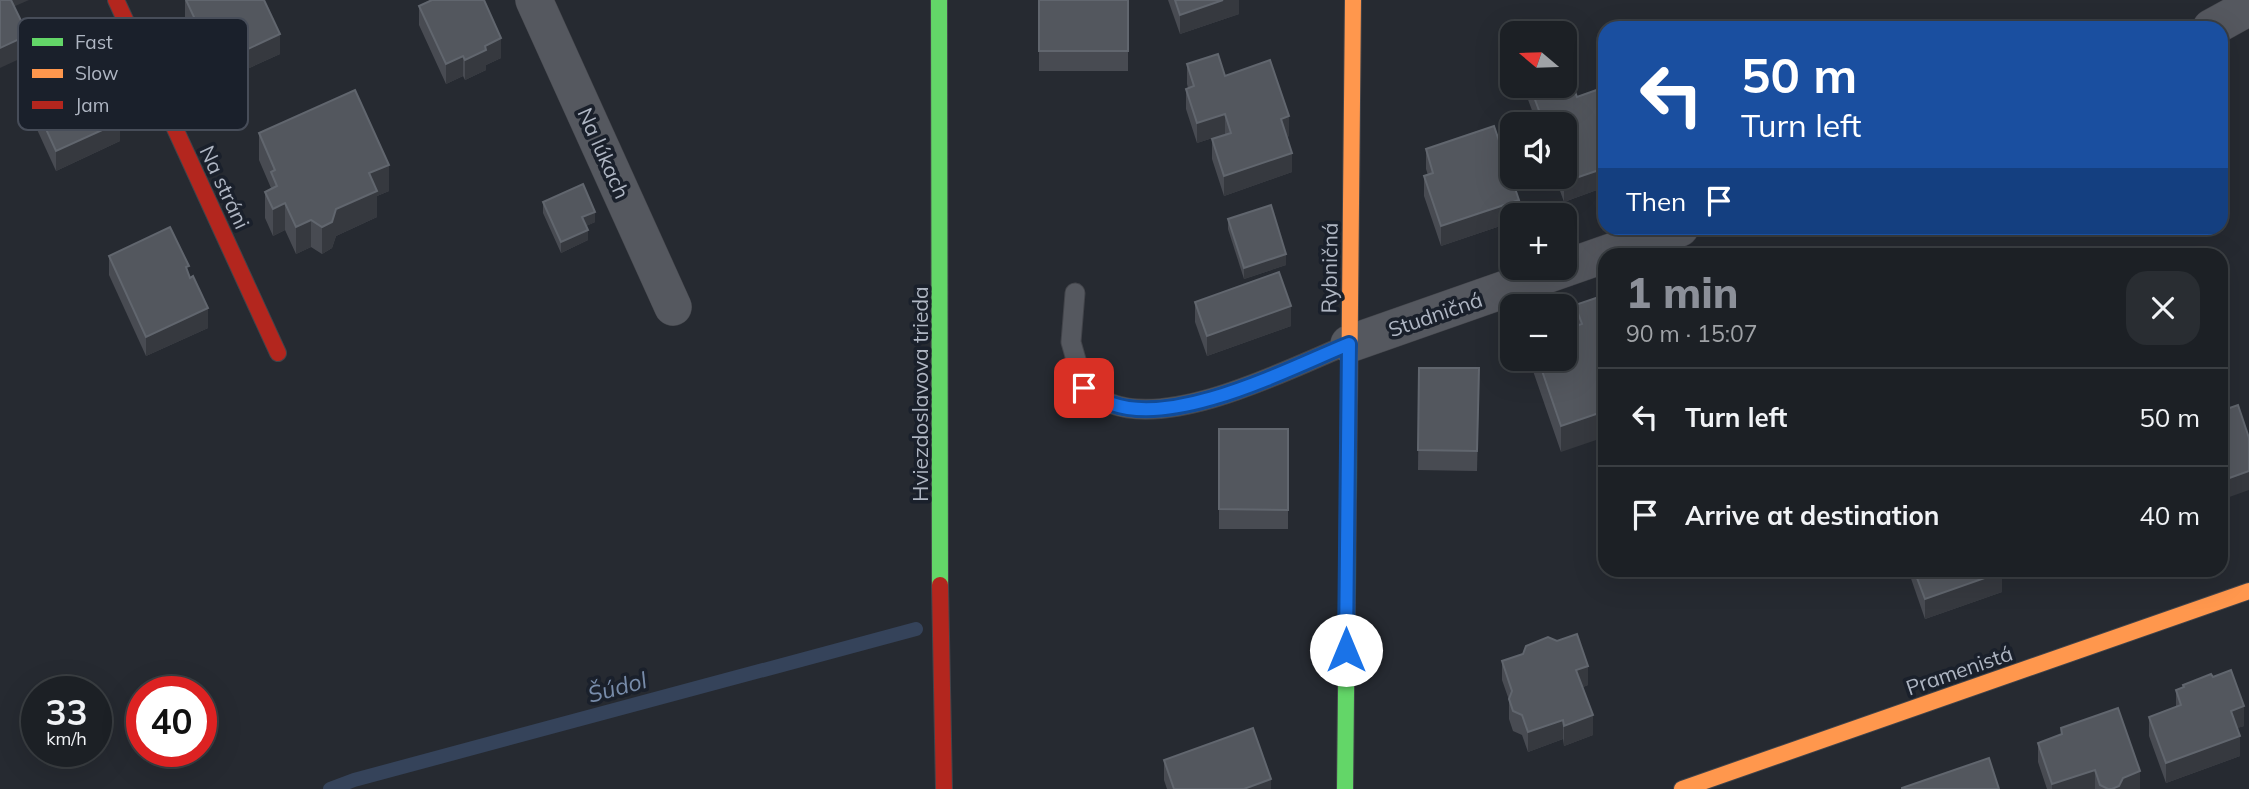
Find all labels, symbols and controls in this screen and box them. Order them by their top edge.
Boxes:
legend [18,18,248,130]
north arrow [1500,21,1577,98]
map controls [1500,21,1577,371]
text: Fast [75,30,113,54]
text: 50 m [1741,44,1857,105]
icon: left [1626,49,1717,140]
text: Slow [75,61,119,85]
text: Jam [75,93,109,117]
street label: Na lúkach [572,103,636,203]
text: Turn left [1741,105,1861,145]
button: sound [1500,112,1577,189]
street label: Na stráni [194,141,256,233]
icon: arrive [1700,182,1738,220]
text: Then [1626,185,1686,218]
button: + [1500,203,1577,280]
street label: Rybničná [1315,222,1343,314]
text: 1 min [1626,266,1739,319]
button: close [2126,271,2200,345]
street label: Hviezdoslavova trieda [907,286,933,502]
street label: Studničná [1385,286,1485,342]
button: − [1500,294,1577,371]
text: 90 m · 15:07 [1626,319,1758,348]
pin [1054,358,1114,418]
icon: arrive [1065,369,1103,407]
icon: left [1626,398,1664,436]
text: Turn left [1685,401,1787,434]
text: 50 m [2139,401,2200,434]
icon: arrive [1626,496,1664,534]
text: Arrive at destination [1685,499,1940,532]
text: 40 m [2139,499,2200,532]
position arrow [1309,613,1383,687]
street label: Pramenistá [1902,640,2016,700]
water label: Šúdol [584,665,650,709]
speed limit sign: 40 [126,676,217,767]
text: 33 [45,690,88,734]
text: km/h [46,727,87,750]

